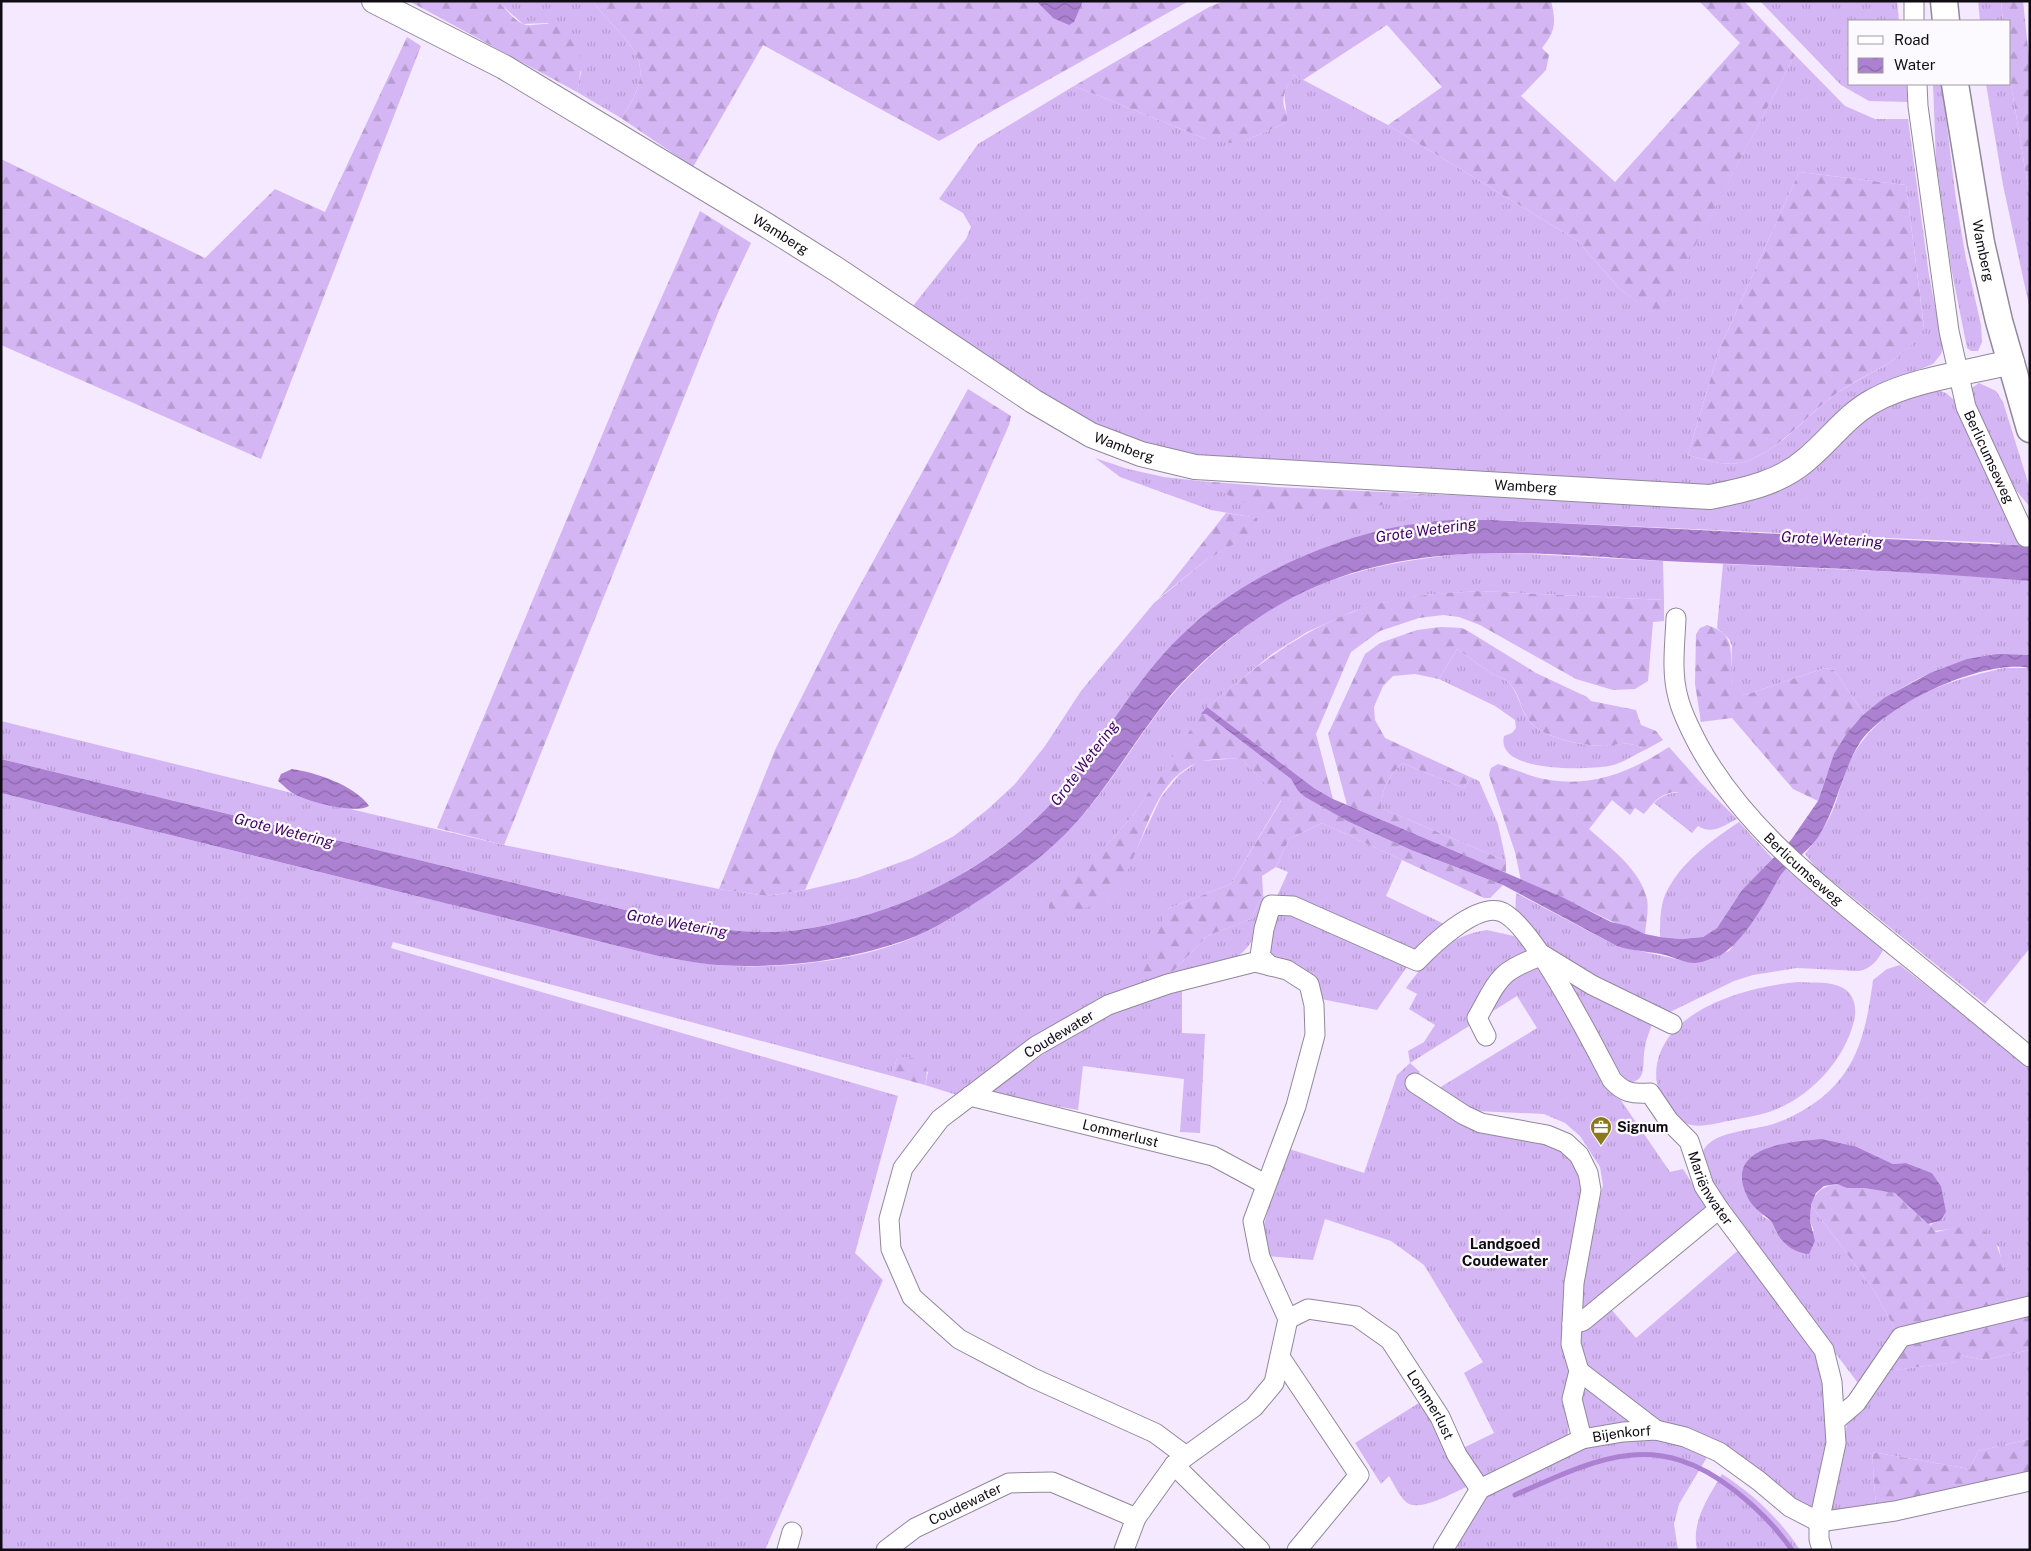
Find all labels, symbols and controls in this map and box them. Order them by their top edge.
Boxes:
legend [1848,20,2011,85]
text: Road [1894,31,1930,48]
text: Water [1894,56,1936,73]
street label: Wamberg [750,211,812,258]
street label: Wamberg [1969,218,1998,283]
street label: Berlicumseweg [1961,408,2018,506]
street label: Wamberg [1092,429,1156,465]
street label: Wamberg [1494,476,1558,496]
water label: Grote Wetering [1374,514,1478,546]
water label: Grote Wetering [1781,528,1883,550]
water label: Grote Wetering [1047,717,1121,809]
water label: Grote Wetering [233,809,336,851]
street label: Berlicumseweg [1761,829,1846,909]
water label: Grote Wetering [625,906,729,940]
street label: Coudewater [1021,1007,1097,1061]
office icon: Signum [1589,1115,1613,1146]
street label: Lommerlust [1081,1116,1160,1150]
place label: Signum [1617,1119,1668,1135]
street label: Mariënwater [1685,1149,1736,1228]
district label: Landgoed Coudewater [1462,1235,1548,1269]
street label: Lommerlust [1404,1367,1457,1442]
street label: Bijenkorf [1591,1422,1652,1445]
street label: Coudewater [926,1480,1004,1528]

